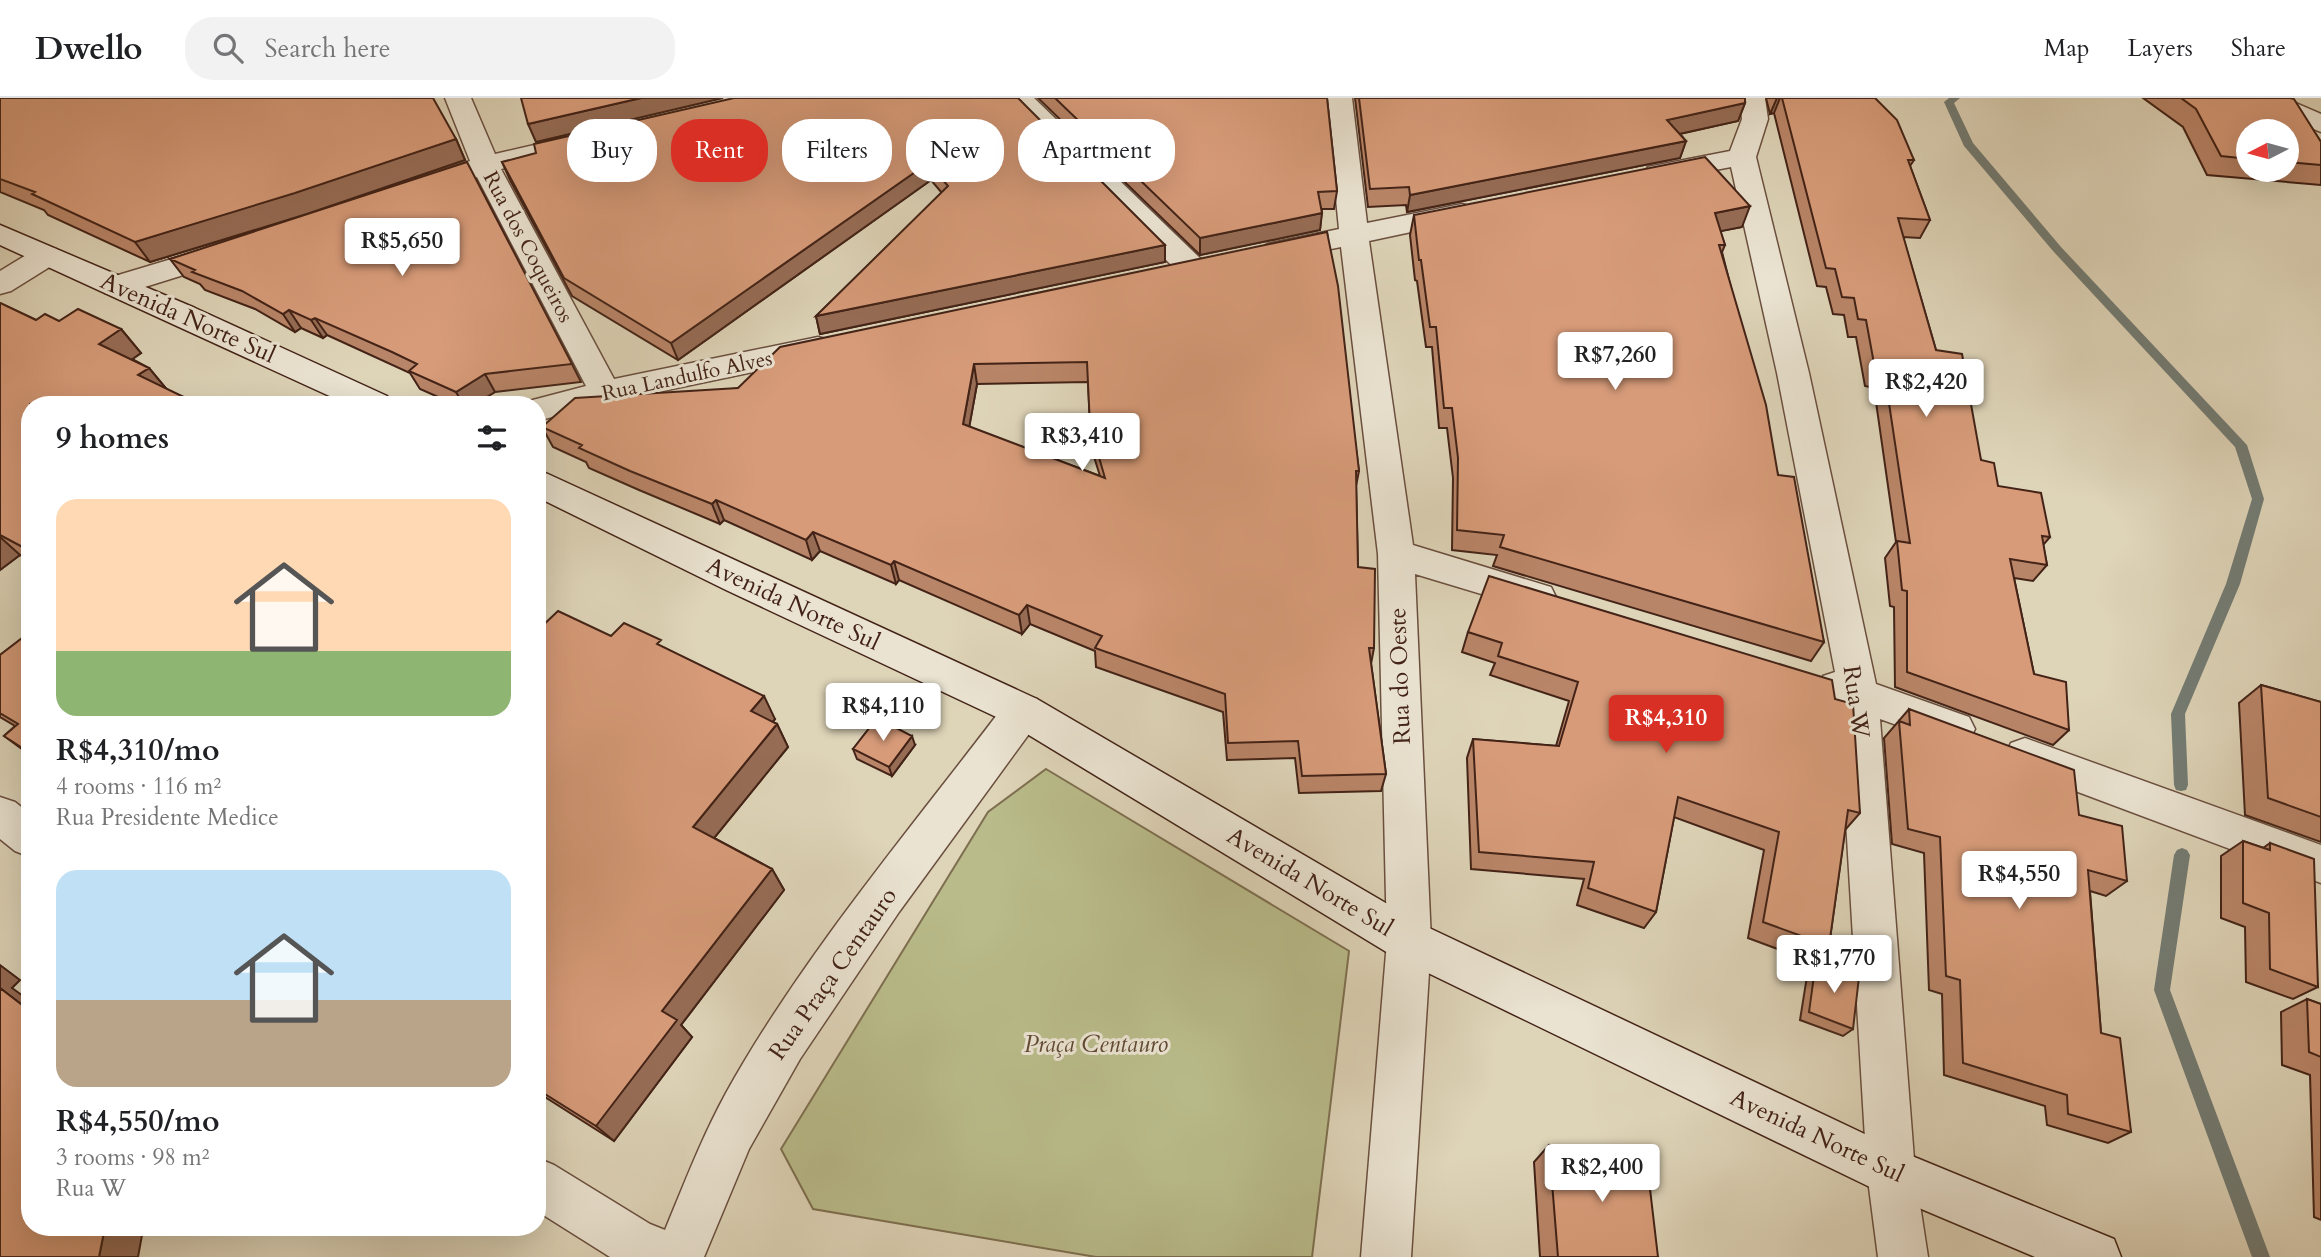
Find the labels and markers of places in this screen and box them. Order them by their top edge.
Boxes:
pin: R$5,650 [337,218,467,278]
pin: R$7,260 [1550,332,1680,392]
pin: R$2,420 [1861,360,1991,419]
pin: R$3,410 [1017,414,1147,473]
pin: R$4,110 [818,684,948,743]
pin: R$4,310 [1601,696,1731,755]
pin: R$4,550 [1954,852,2084,911]
pin: R$1,770 [1769,936,1899,995]
pin: R$2,400 [1537,1144,1667,1204]

